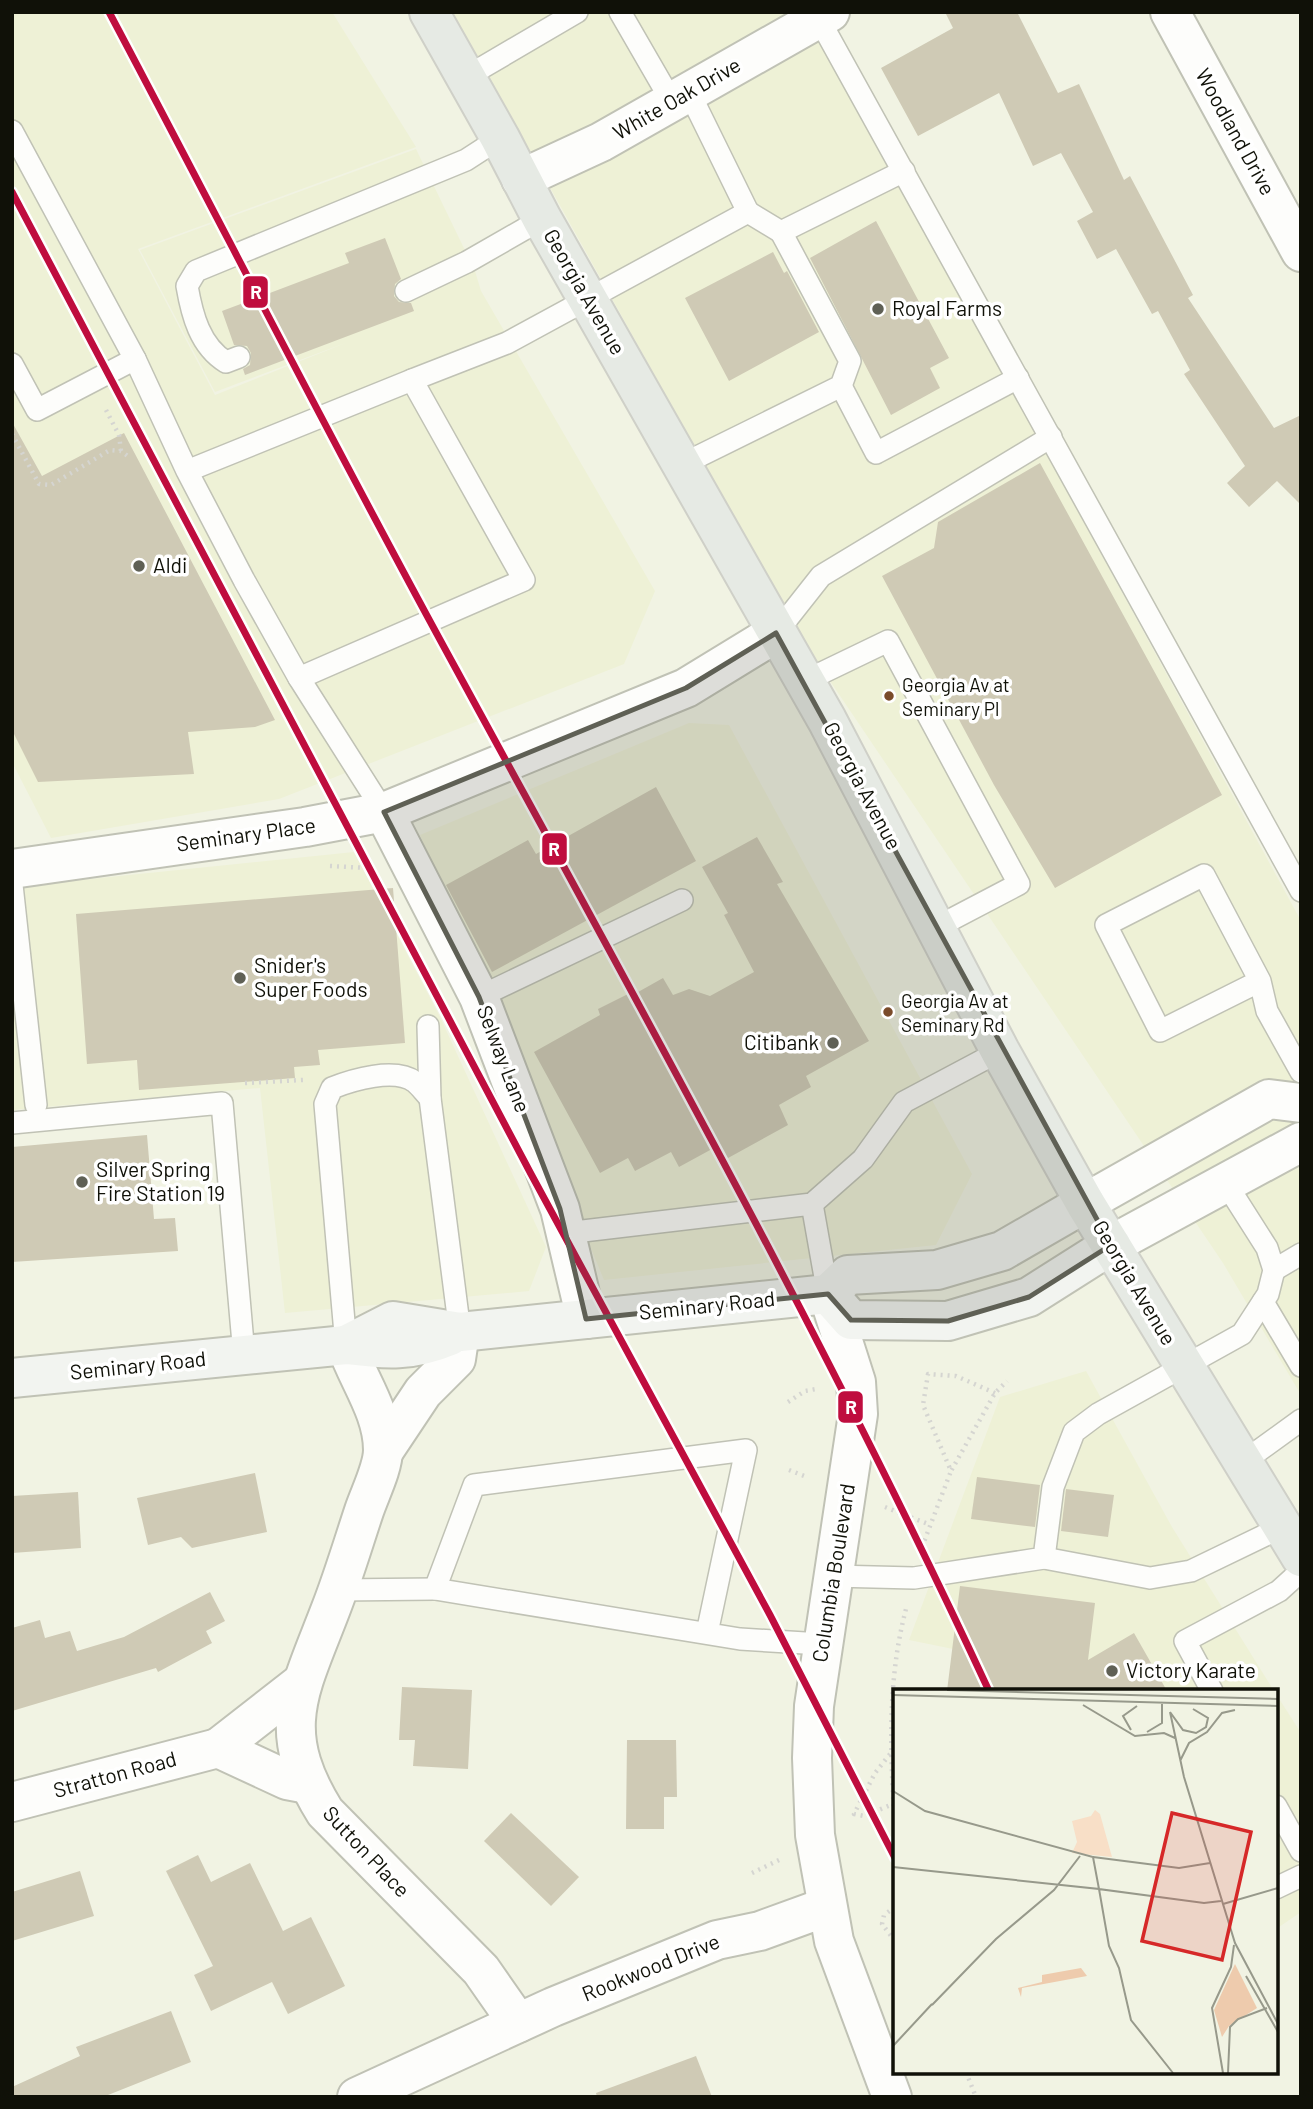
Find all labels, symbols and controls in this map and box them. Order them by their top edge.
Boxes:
street label: White Oak Drive [608,51,744,144]
street label: Woodland Drive [1191,64,1281,199]
street label: Georgia Avenue [539,224,631,359]
line badge: R [242,275,269,309]
text: R [250,280,262,303]
place label: Royal Farms [892,295,1002,320]
marker: Royal Farms [870,301,886,317]
place label: Aldi [153,552,187,577]
marker: Aldi [131,558,147,574]
place label: Georgia Av at Seminary Pl [902,673,1010,720]
marker: Georgia Av at Seminary Pl [882,689,896,703]
street label: Georgia Avenue [819,717,907,853]
street label: Seminary Place [175,811,317,856]
line badge: R [541,832,568,866]
text: R [548,837,560,860]
place label: Snider's Super Foods [254,952,368,1001]
marker: Snider's Super Foods [232,970,248,986]
place label: Georgia Av at Seminary Rd [901,989,1009,1036]
street label: Selway Lane [473,1001,536,1116]
marker: Georgia Av at Seminary Rd [881,1005,895,1019]
place label: Citibank [744,1029,819,1054]
marker: Citibank [825,1035,841,1051]
place label: Silver Spring Fire Station 19 [96,1156,225,1205]
marker: Silver Spring Fire Station 19 [74,1174,90,1190]
street label: Georgia Avenue [1088,1215,1182,1349]
street label: Seminary Road [638,1285,776,1324]
street label: Seminary Road [69,1345,207,1384]
line badge: R [837,1390,864,1424]
text: R [845,1395,857,1418]
street label: Columbia Boulevard [806,1482,859,1664]
place label: Victory Karate [1126,1657,1256,1682]
marker: Victory Karate [1104,1663,1120,1679]
inset map [893,1689,1278,2074]
street label: Stratton Road [50,1745,179,1802]
street label: Sutton Place [319,1800,416,1902]
street label: Rookwood Drive [578,1928,723,2006]

